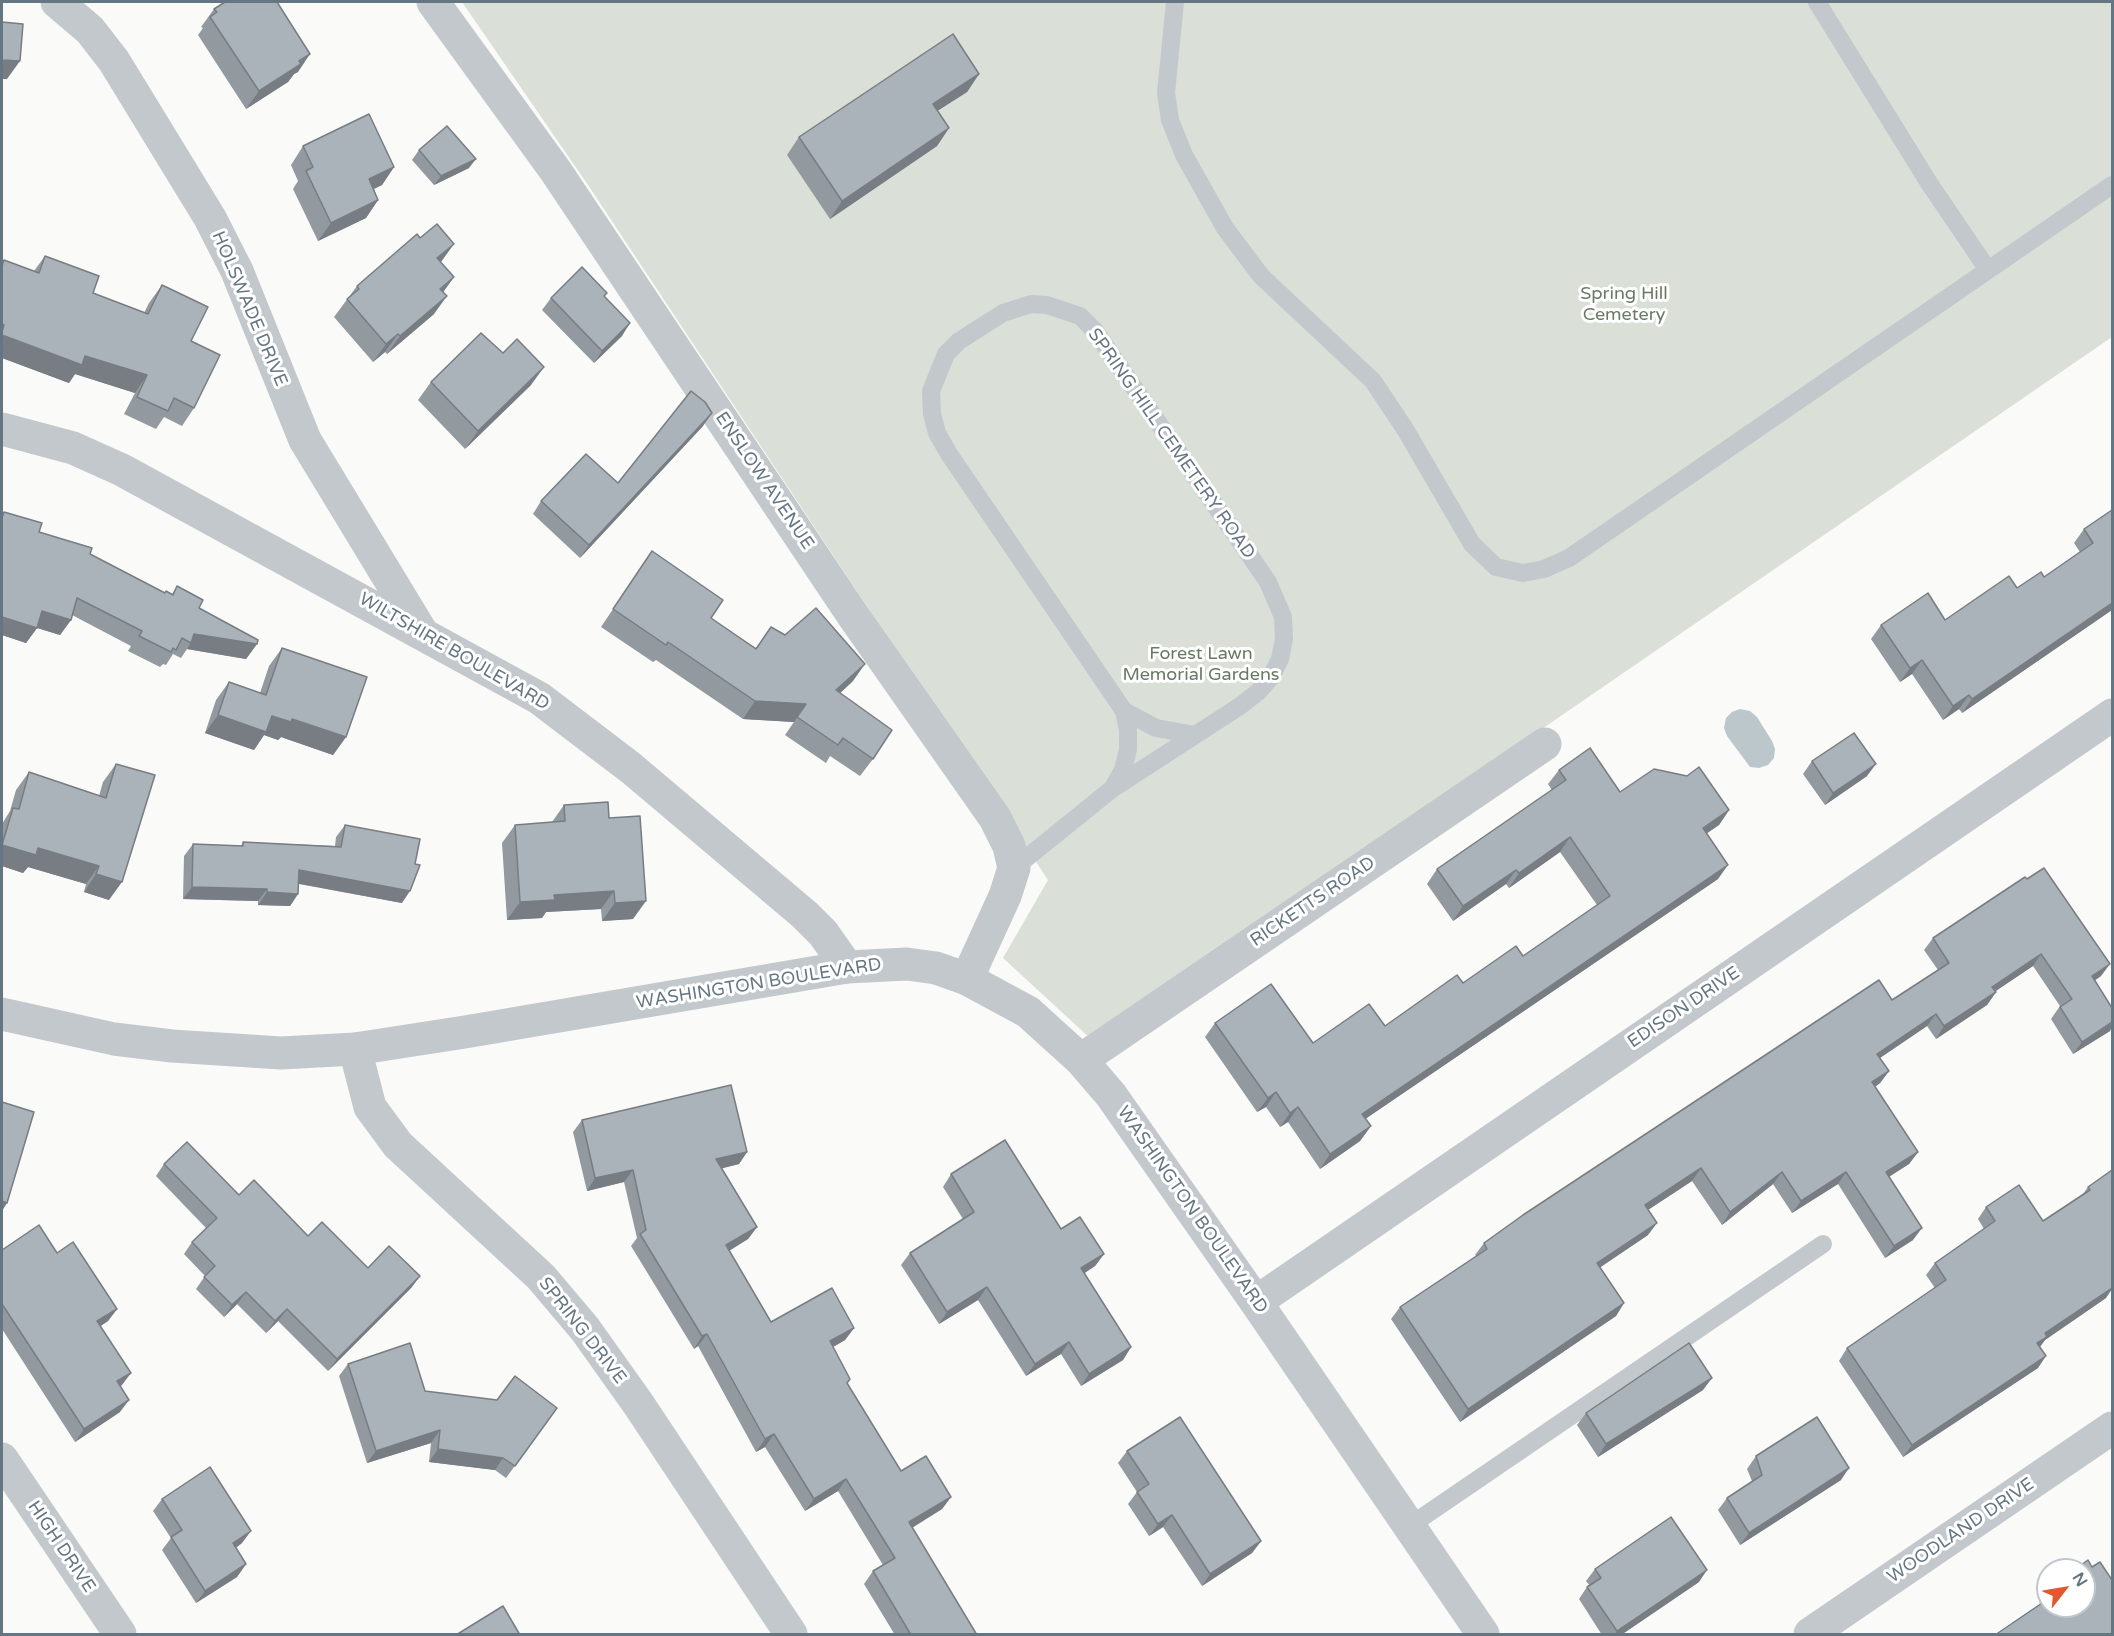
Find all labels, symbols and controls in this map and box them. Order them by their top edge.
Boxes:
street label: HOLSWADE DRIVE [207,228,291,390]
park label: Spring Hill Cemetery [1580,283,1668,326]
street label: SPRING HILL CEMETERY ROAD [1083,325,1259,563]
street label: ENSLOW AVENUE [710,408,818,554]
street label: WILTSHIRE BOULEVARD [355,589,553,715]
park label: Forest Lawn Memorial Gardens [1123,643,1279,686]
street label: RICKETTS ROAD [1247,852,1379,952]
street label: WASHINGTON BOULEVARD [635,954,883,1014]
street label: EDISON DRIVE [1624,963,1744,1053]
street label: WASHINGTON BOULEVARD [1112,1102,1272,1318]
street label: SPRING DRIVE [534,1273,630,1389]
street label: WOODLAND DRIVE [1883,1474,2039,1588]
street label: HIGH DRIVE [22,1497,100,1597]
north arrow [2036,1558,2096,1618]
text: N [2068,1569,2092,1590]

